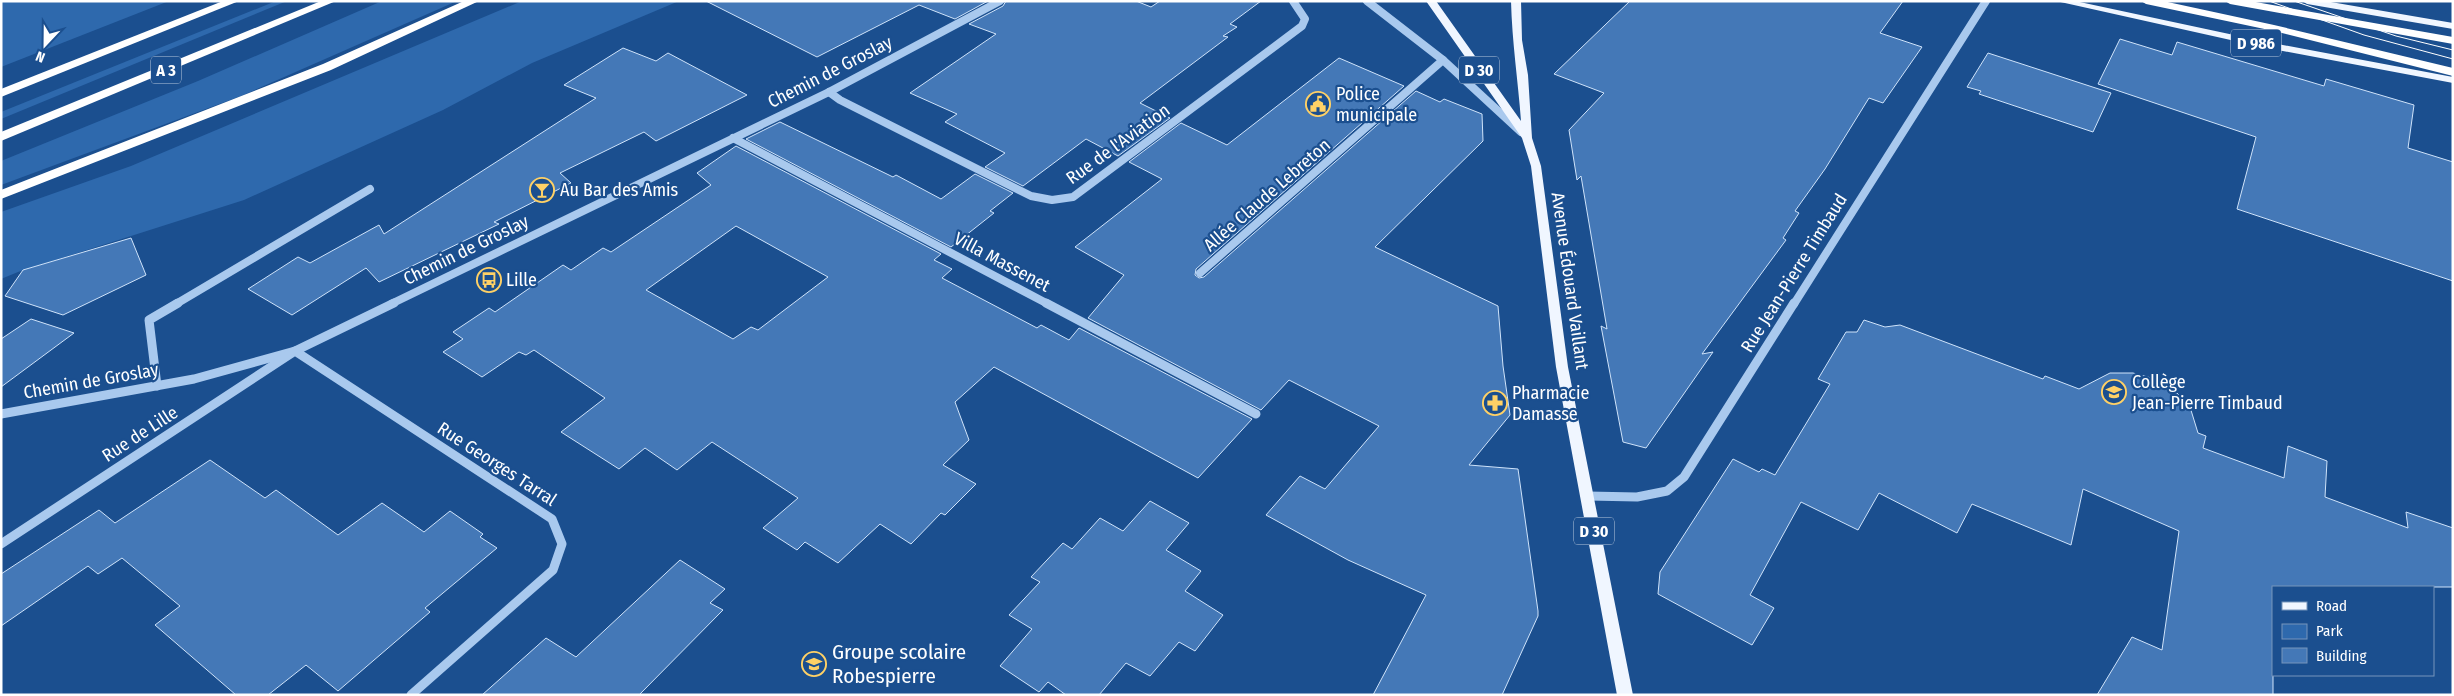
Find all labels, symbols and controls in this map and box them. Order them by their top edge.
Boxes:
north arrow [20,20,70,70]
road number: D 986 [2231,29,2281,56]
street label: Chemin de Groslay [764,31,896,113]
text: N [33,47,47,66]
road number: A 3 [151,56,181,84]
road number: D 30 [1459,56,1499,84]
place label: Police municipale [1336,83,1417,126]
public building icon: Police municipale [1305,91,1331,117]
street label: Rue de l'Aviation [1062,99,1174,189]
street label: Allée Claude Lebreton [1199,134,1335,256]
bar icon: Au Bar des Amis [529,177,555,203]
place label: Au Bar des Amis [560,179,679,201]
street label: Rue Jean-Pierre Timbaud [1736,190,1852,356]
street label: Avenue Édouard Vaillant [1547,191,1594,371]
street label: Chemin de Groslay [400,210,532,290]
street label: Villa Massenet [950,227,1054,297]
bus stop icon: Lille [476,267,502,293]
place label: Lille [506,269,537,291]
street label: Chemin de Groslay [22,358,160,404]
place label: Collège Jean-Pierre Timbaud [2132,371,2283,414]
school or university icon: Collège Jean-Pierre Timbaud [2101,379,2127,405]
place label: Pharmacie Damasse [1512,382,1590,425]
pharmacy icon: Pharmacie Damasse [1482,390,1508,416]
street label: Rue de Lille [98,401,182,467]
street label: Rue Georges Tarral [433,417,561,511]
road number: D 30 [1574,518,1614,544]
legend [2272,586,2434,676]
text: Road [2316,597,2347,615]
text: Park [2316,622,2343,640]
place label: Groupe scolaire Robespierre [832,639,966,689]
text: Building [2316,647,2367,665]
school or university icon: Groupe scolaire Robespierre [801,651,827,677]

